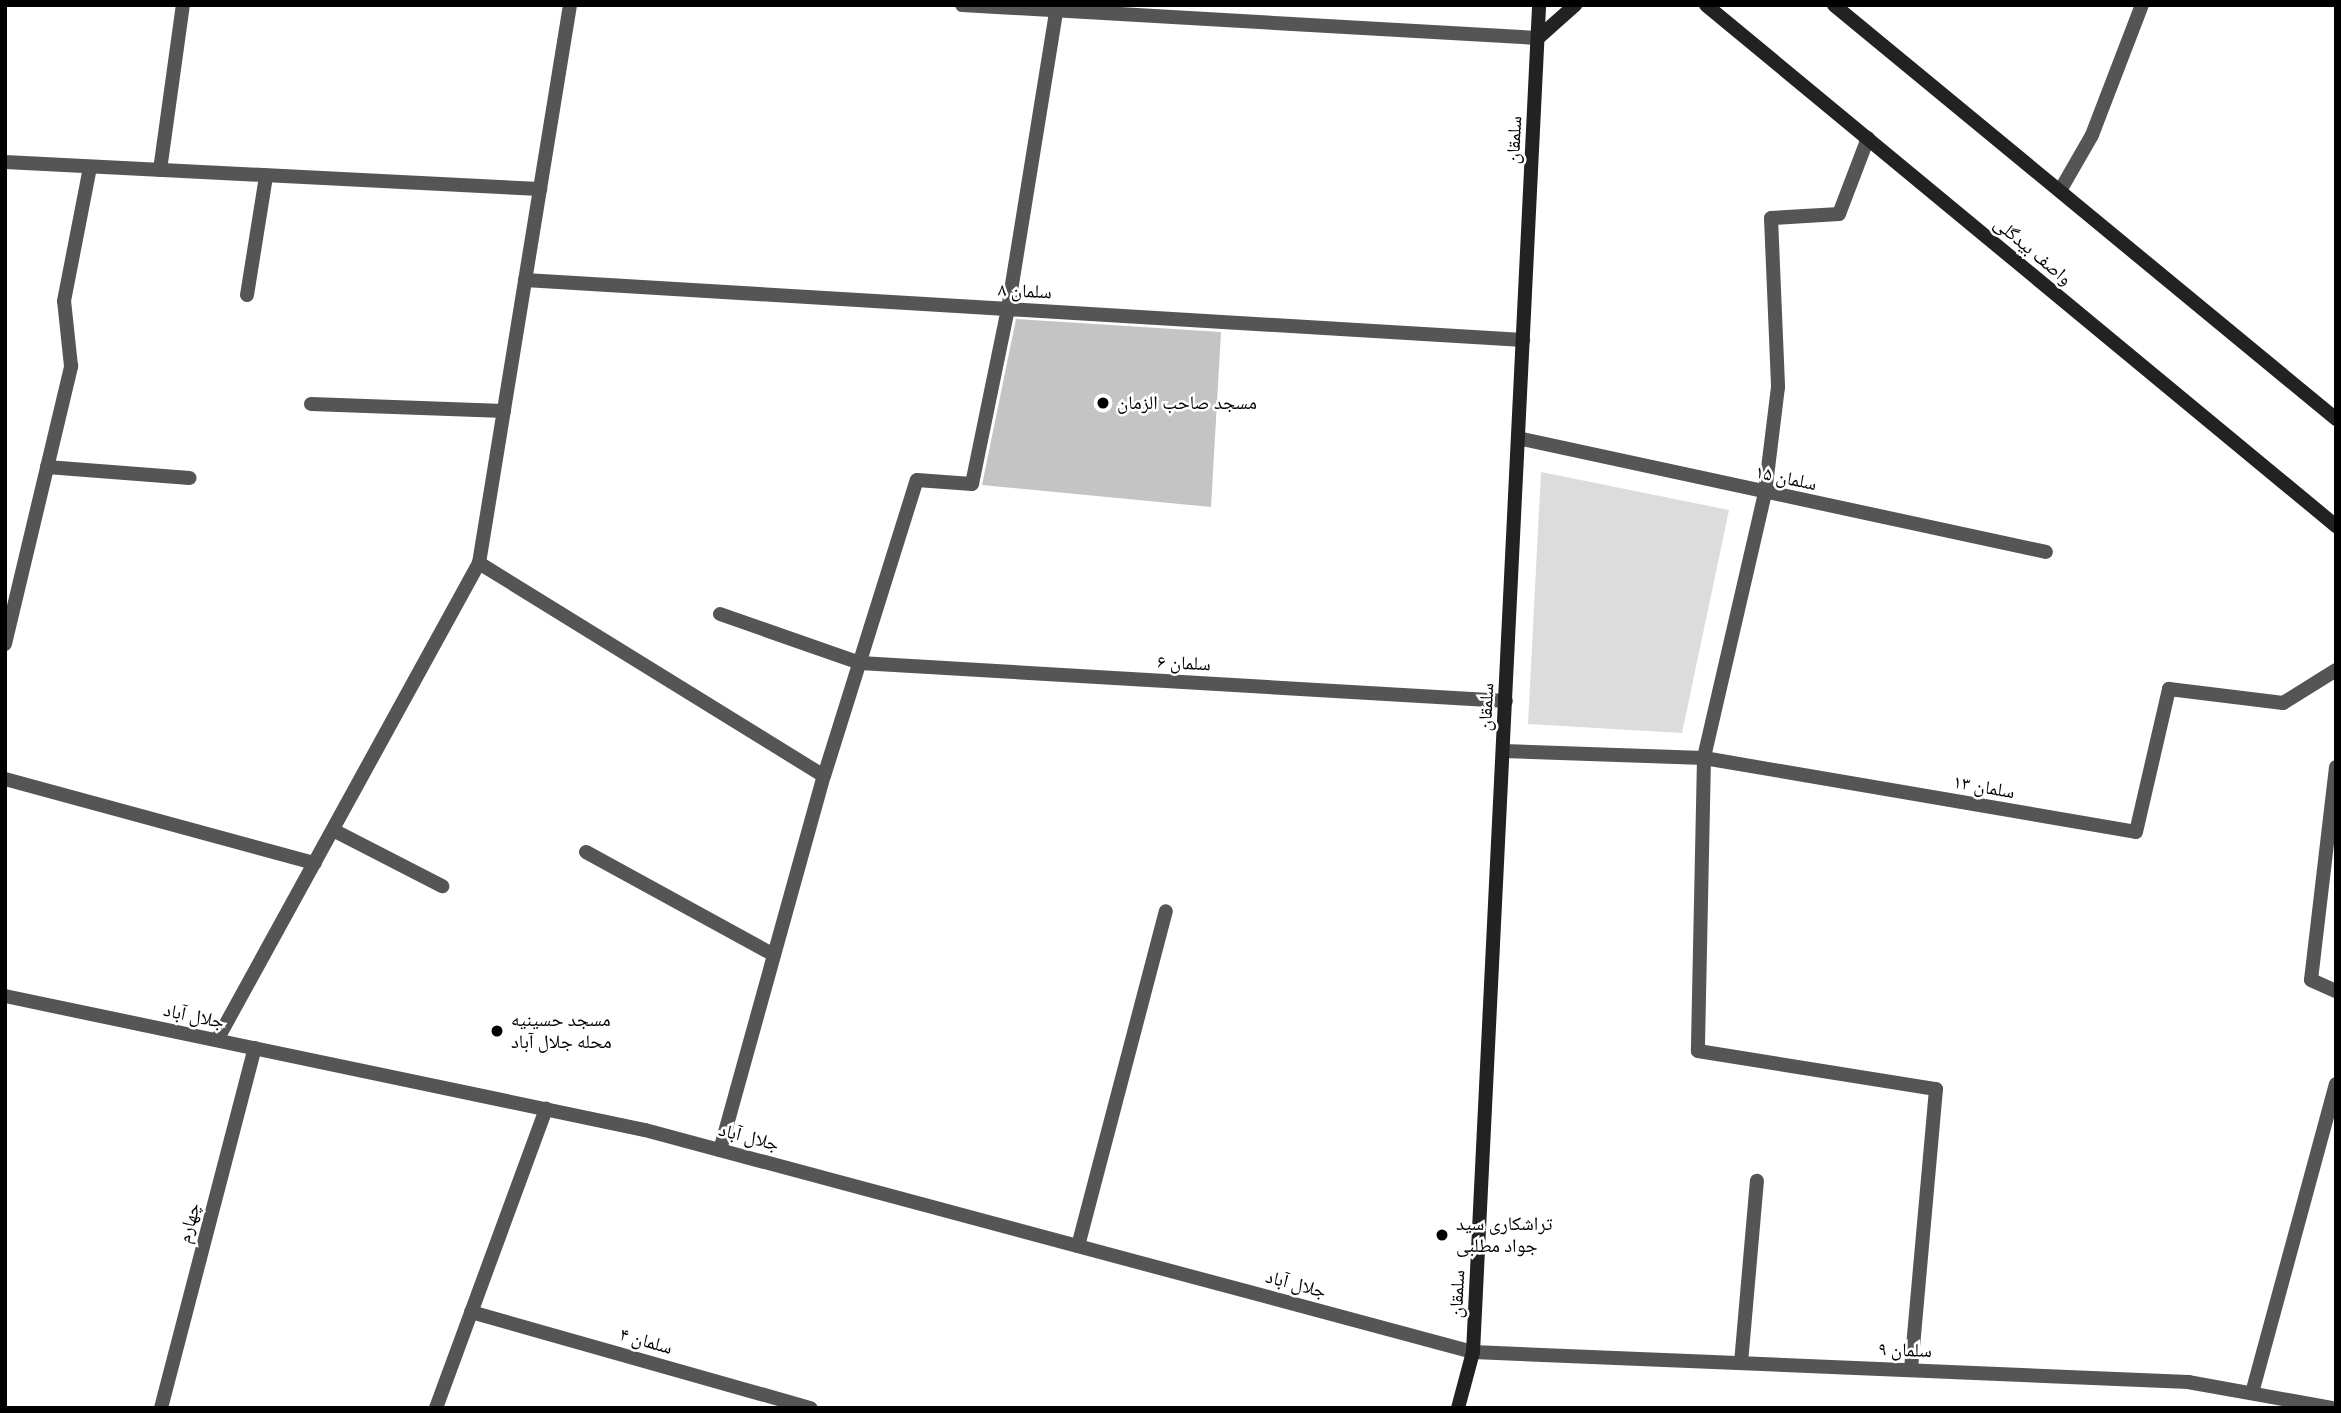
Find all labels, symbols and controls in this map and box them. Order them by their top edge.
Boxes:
street label: سلمقان [1501,115,1527,165]
street label: واصف بیدگلی [1989,212,2077,290]
street label: سلمان ۸ [998,278,1052,304]
place label: مسجد صاحب الزمان [1117,392,1257,414]
marker: مسجد صاحب الزمان [1095,395,1111,411]
street label: سلمان ۱۵ [1753,460,1819,496]
street label: سلمان ۶ [1157,650,1211,676]
street label: سلمقان [1473,682,1499,732]
street label: سلمان ۱۳ [1951,770,2017,804]
street label: جلال آباد [161,998,227,1034]
place label: مسجد حسینیه محله جلال آباد [511,1009,612,1053]
marker: مسجد حسینیه محله جلال آباد [489,1023,505,1039]
street label: جلال آباد [716,1118,782,1156]
street label: چهارم [173,1200,205,1246]
place label: تراشکاری سید جواد مطلبی [1456,1213,1553,1257]
marker: تراشکاری سید جواد مطلبی [1434,1227,1450,1243]
street label: جلال آباد [1263,1265,1329,1303]
street label: سلمقان [1444,1269,1470,1319]
street label: سلمان ۴ [617,1323,675,1359]
street label: سلمان ۹ [1878,1338,1932,1362]

